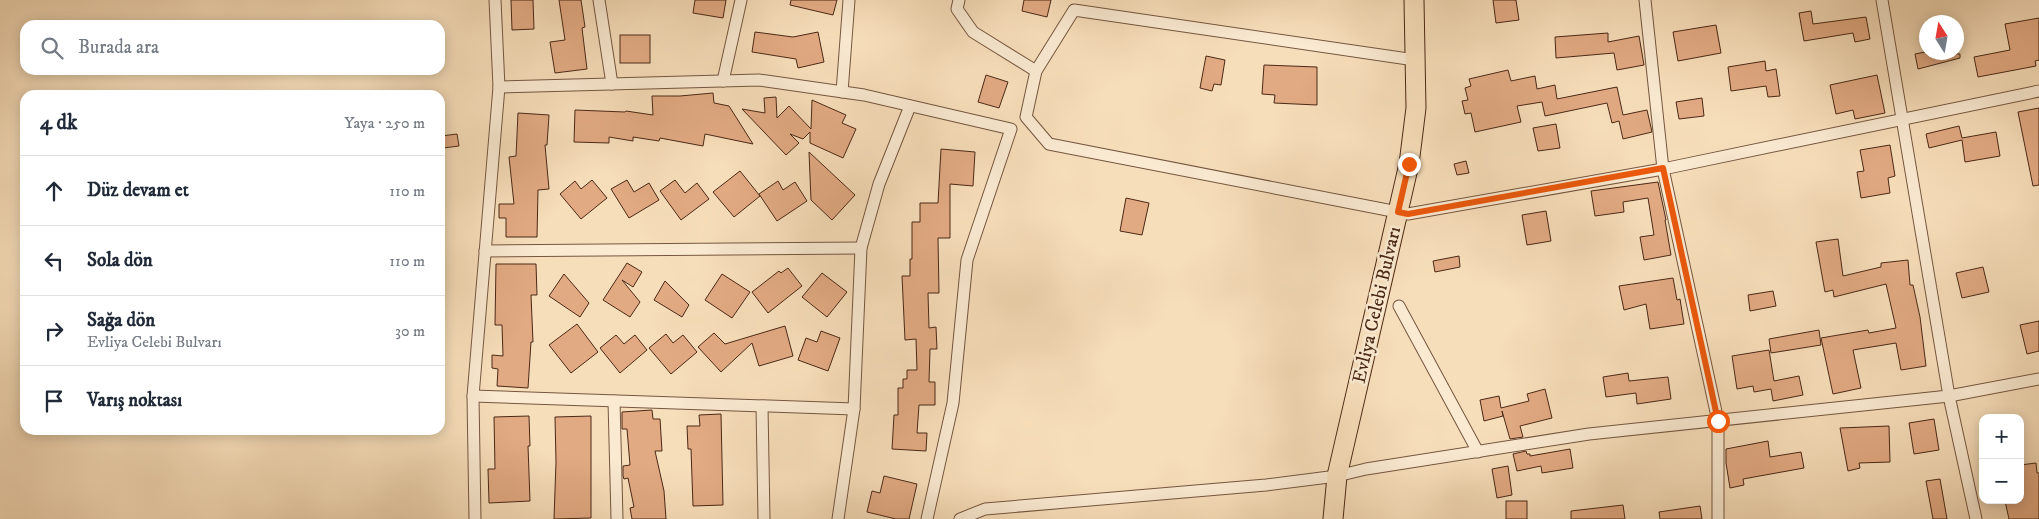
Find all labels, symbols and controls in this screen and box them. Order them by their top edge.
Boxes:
north arrow [1919,15,1964,60]
search box [20,20,445,75]
icon: search [38,34,66,62]
text: Burada ara [78,36,159,59]
text: 4 dk [40,110,77,136]
text: Yaya · 250 m [344,113,425,133]
route end [1398,153,1421,176]
icon: ahead [40,177,68,205]
text: Düz devam et [87,179,189,202]
text: 110 m [389,181,425,201]
street label: Evliya Celebi Bulvarı [1348,224,1406,385]
icon: left [40,247,68,275]
text: Sola dön [87,249,153,272]
text: 110 m [389,251,425,271]
text: Sağa dön [87,309,155,332]
icon: right [40,317,68,345]
text: 30 m [395,321,425,341]
text: Evliya Celebi Bulvarı [87,332,222,352]
icon: arrive [40,387,68,415]
text: Varış noktası [87,389,182,412]
route start [1707,410,1730,433]
map controls [1979,414,2024,504]
button: + [1979,414,2024,459]
button: − [1979,459,2024,504]

